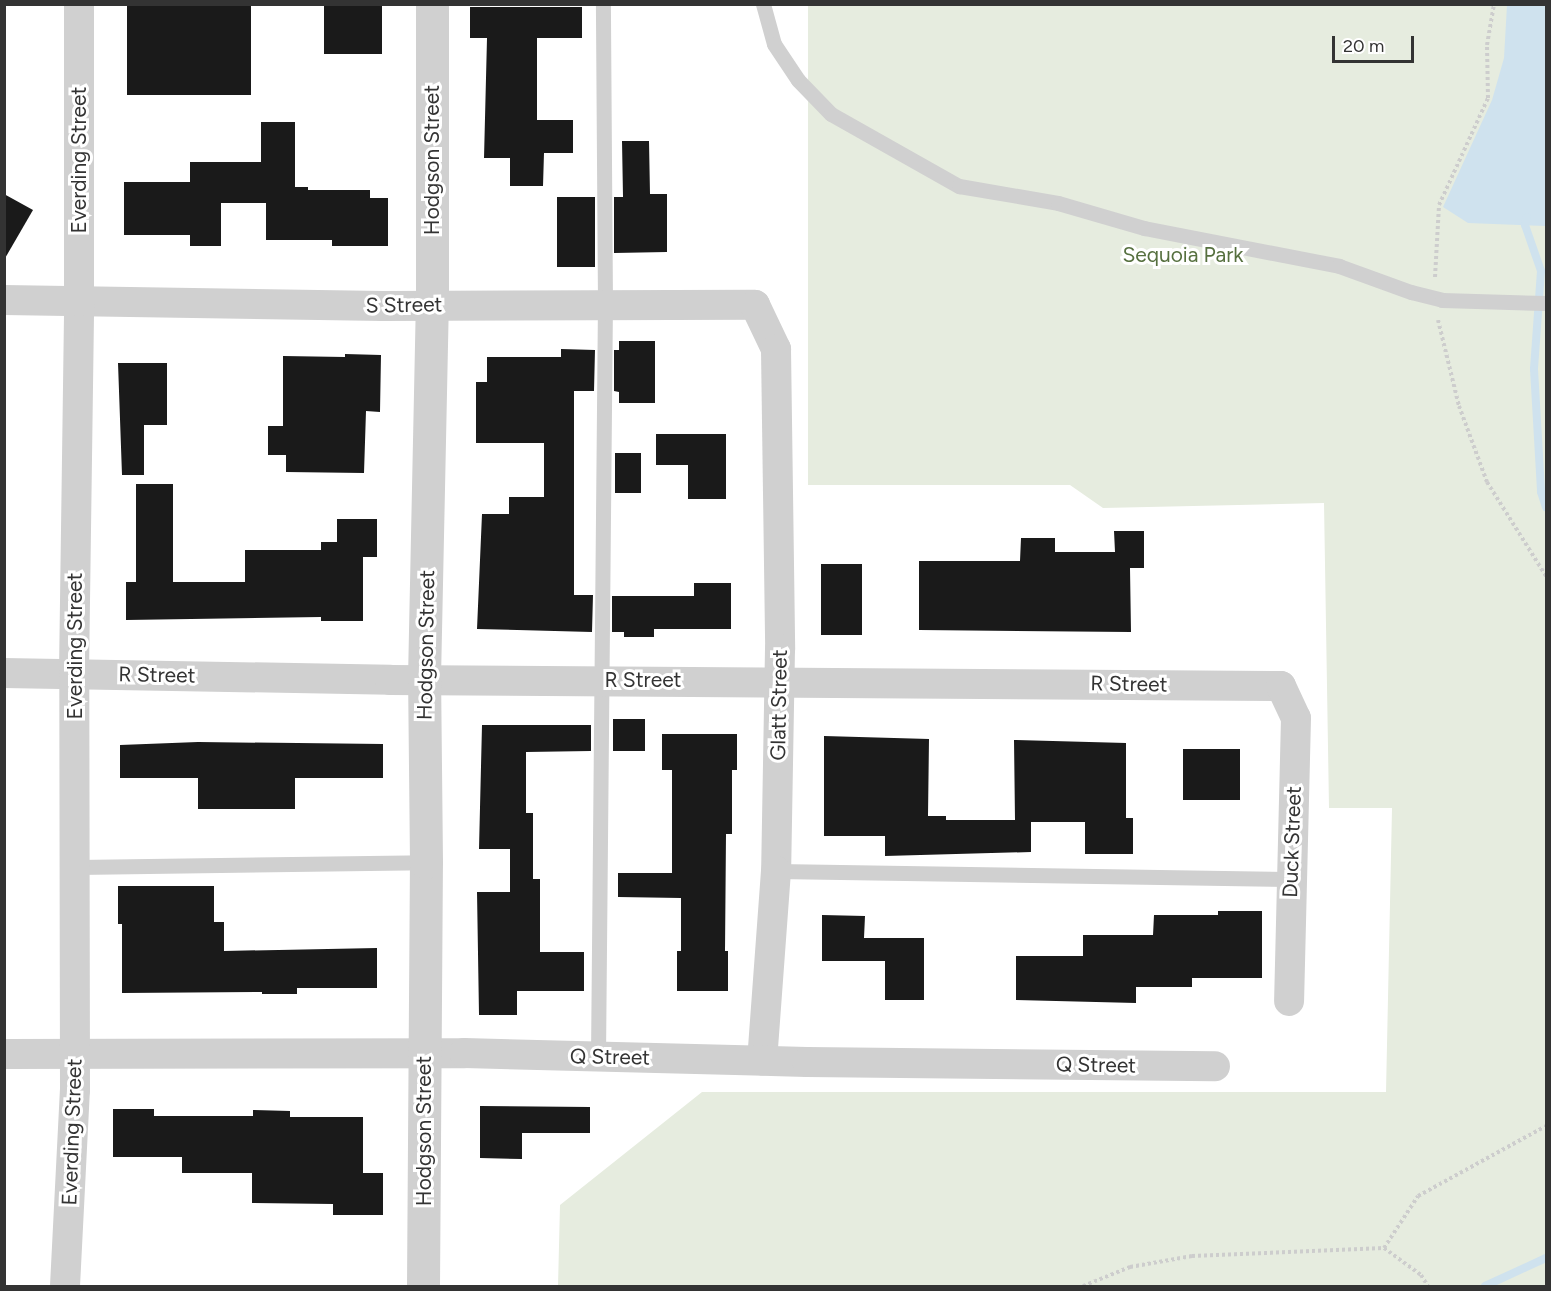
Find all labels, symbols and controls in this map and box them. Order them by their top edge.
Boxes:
scale bar [1335,24,1418,62]
text: 20 m [1343,35,1384,57]
street label: Hodgson Street [419,85,445,235]
street label: Everding Street [66,87,92,233]
park label: Sequoia Park [1122,242,1244,268]
street label: S Street [365,292,443,318]
street label: Hodgson Street [412,570,440,720]
street label: Everding Street [62,573,88,719]
street label: Glatt Street [765,649,793,761]
street label: R Street [118,662,196,688]
street label: R Street [604,667,682,693]
street label: R Street [1090,671,1168,697]
street label: Duck Street [1277,786,1307,898]
street label: Q Street [570,1044,650,1070]
street label: Q Street [1056,1052,1136,1078]
street label: Hodgson Street [411,1056,437,1206]
street label: Everding Street [57,1058,87,1206]

